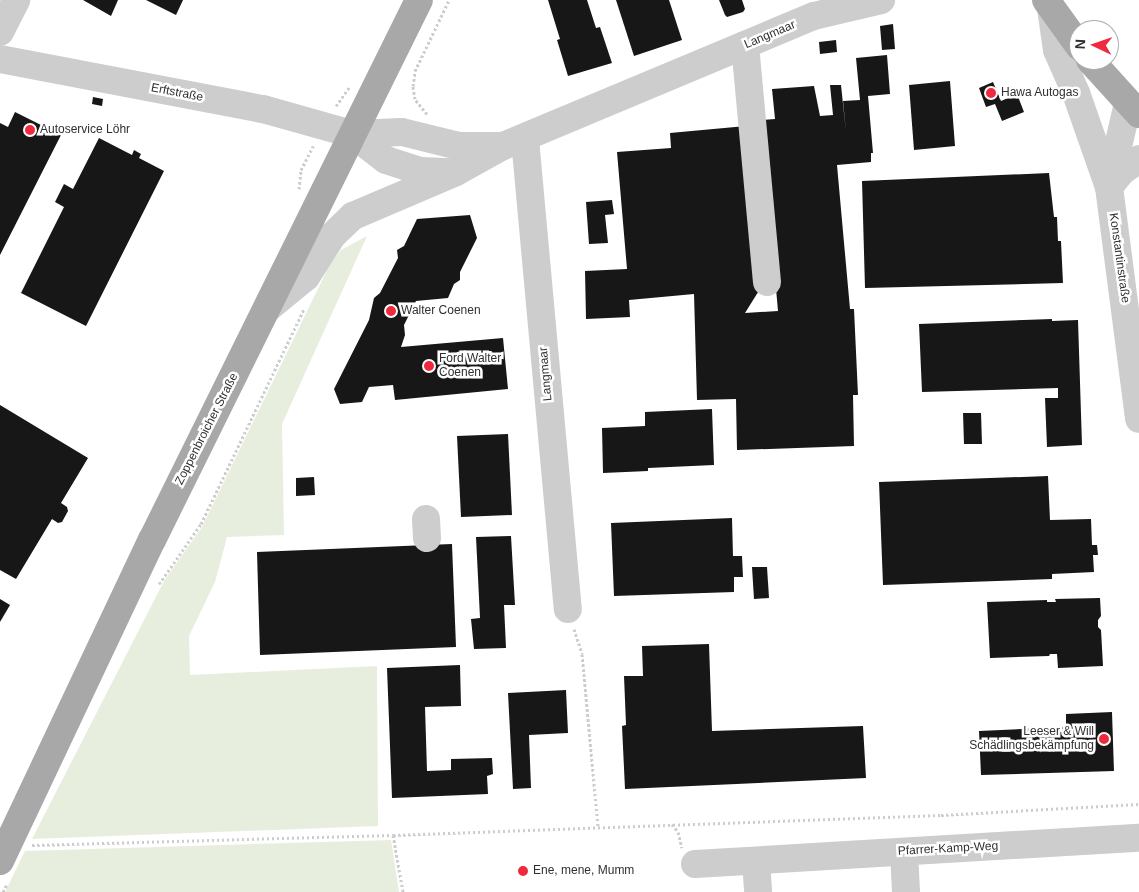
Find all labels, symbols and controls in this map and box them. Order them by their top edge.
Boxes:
street label: Langmaar [742,18,798,52]
north arrow [1069,20,1119,70]
text: N [1072,39,1088,50]
street label: Erftstraße [150,81,204,105]
place label: Hawa Autogas [1001,86,1079,100]
marker: Hawa Autogas [985,87,997,99]
place label: Autoservice Löhr [40,123,130,137]
marker: Autoservice Löhr [24,124,36,136]
street label: Konstantinstraße [1106,212,1132,304]
place label: Walter Coenen [401,304,481,318]
marker: Walter Coenen [385,305,397,317]
street label: Langmaar [536,346,556,402]
place label: Ford Walter Coenen [439,352,501,380]
marker: Ford Walter Coenen [423,360,435,372]
street label: Zoppenbroicher Straße [173,371,241,487]
place label: Leeser & Will Schädlingsbekämpfung [969,725,1094,753]
marker: Leeser & Will Schädlingsbekämpfung [1098,733,1110,745]
street label: Pfarrer-Kamp-Weg [897,839,999,859]
place label: Ene, mene, Mumm [533,864,634,878]
marker: Ene, mene, Mumm [517,865,529,877]

